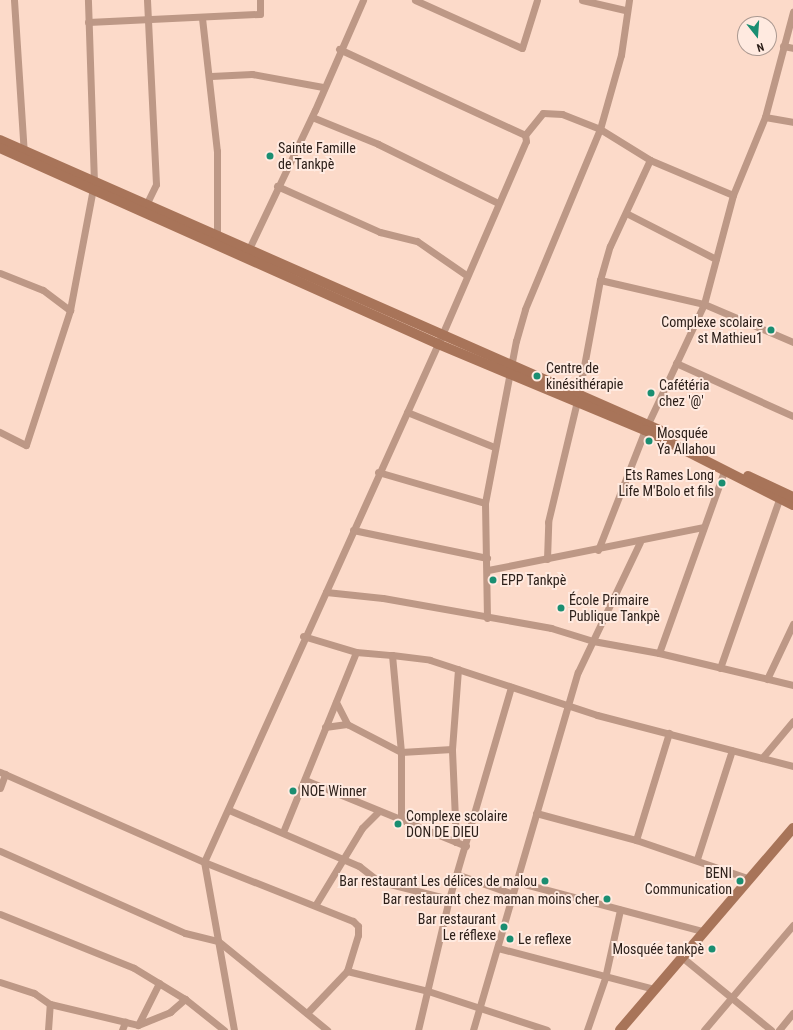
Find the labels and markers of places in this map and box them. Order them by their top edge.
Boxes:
place label: Sainte Famille de Tankpè [278,140,356,172]
marker: Sainte Famille de Tankpè [265,151,275,161]
place label: Complexe scolaire st Mathieu1 [661,314,763,346]
marker: Complexe scolaire st Mathieu1 [766,325,776,335]
place label: Centre de kinésithérapie [546,360,623,392]
marker: Centre de kinésithérapie [531,370,543,382]
place label: Cafétéria chez '@' [659,377,709,410]
marker: Cafétéria chez '@' [646,388,656,398]
place label: Mosquée Ya Allahou [657,425,716,458]
marker: Mosquée Ya Allahou [644,436,654,446]
place label: Ets Rames Long Life M'Bolo et fils [619,467,714,500]
marker: Ets Rames Long Life M'Bolo et fils [717,478,727,488]
place label: EPP Tankpè [501,572,566,588]
marker: EPP Tankpè [488,575,498,585]
place label: École Primaire Publique Tankpè [569,592,660,624]
marker: École Primaire Publique Tankpè [556,603,566,613]
place label: NOE Winner [301,783,367,799]
marker: NOE Winner [288,786,298,796]
place label: Complexe scolaire DON DE DIEU [406,808,508,840]
marker: Complexe scolaire DON DE DIEU [393,819,403,829]
place label: BENI Communication [645,865,732,898]
place label: Bar restaurant Les délices de malou [339,873,537,889]
marker: Bar restaurant Les délices de malou [540,876,550,886]
marker: BENI Communication [735,876,745,886]
place label: Bar restaurant chez maman moins cher [383,891,599,907]
marker: Bar restaurant chez maman moins cher [602,894,612,904]
place label: Bar restaurant Le réflexe [418,911,496,944]
marker: Bar restaurant Le réflexe [499,922,509,932]
place label: Le reflexe [518,931,571,947]
marker: Le reflexe [505,934,515,944]
place label: Mosquée tankpè [612,941,704,957]
marker: Mosquée tankpè [707,944,717,954]

